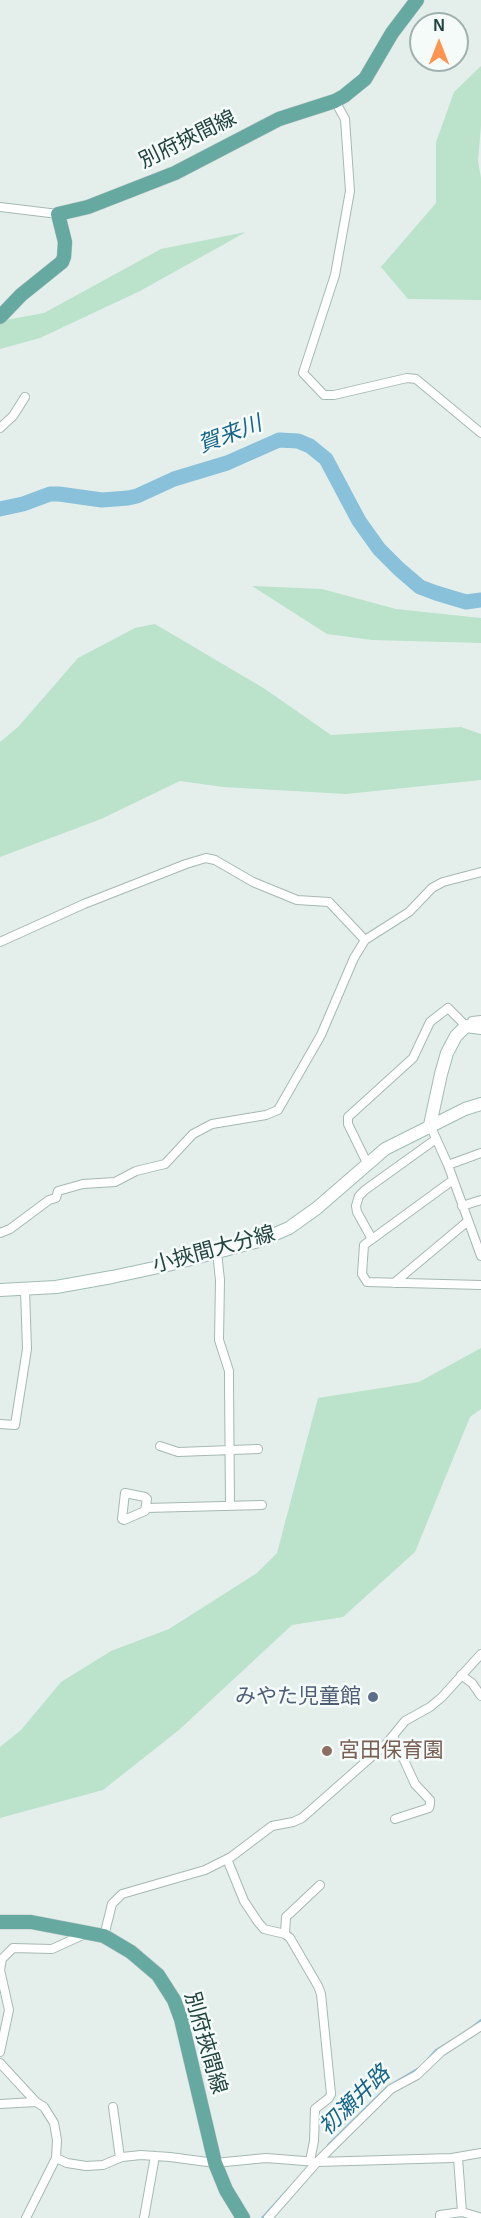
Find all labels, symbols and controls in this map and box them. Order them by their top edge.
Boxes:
north arrow [409,12,469,72]
text: N [433,17,445,34]
street label: 別府挾間線 [135,106,241,174]
water label: 賀来川 [194,411,266,459]
street label: 小挾間大分線 [150,1222,278,1278]
place label: みやた児童館 [235,1684,361,1710]
marker: みやた児童館 [366,1690,380,1704]
place label: 宮田保育園 [339,1738,444,1764]
marker: 宮田保育園 [320,1744,334,1758]
street label: 別府挾間線 [178,1989,232,2097]
water label: 初瀬井路 [314,2061,396,2141]

